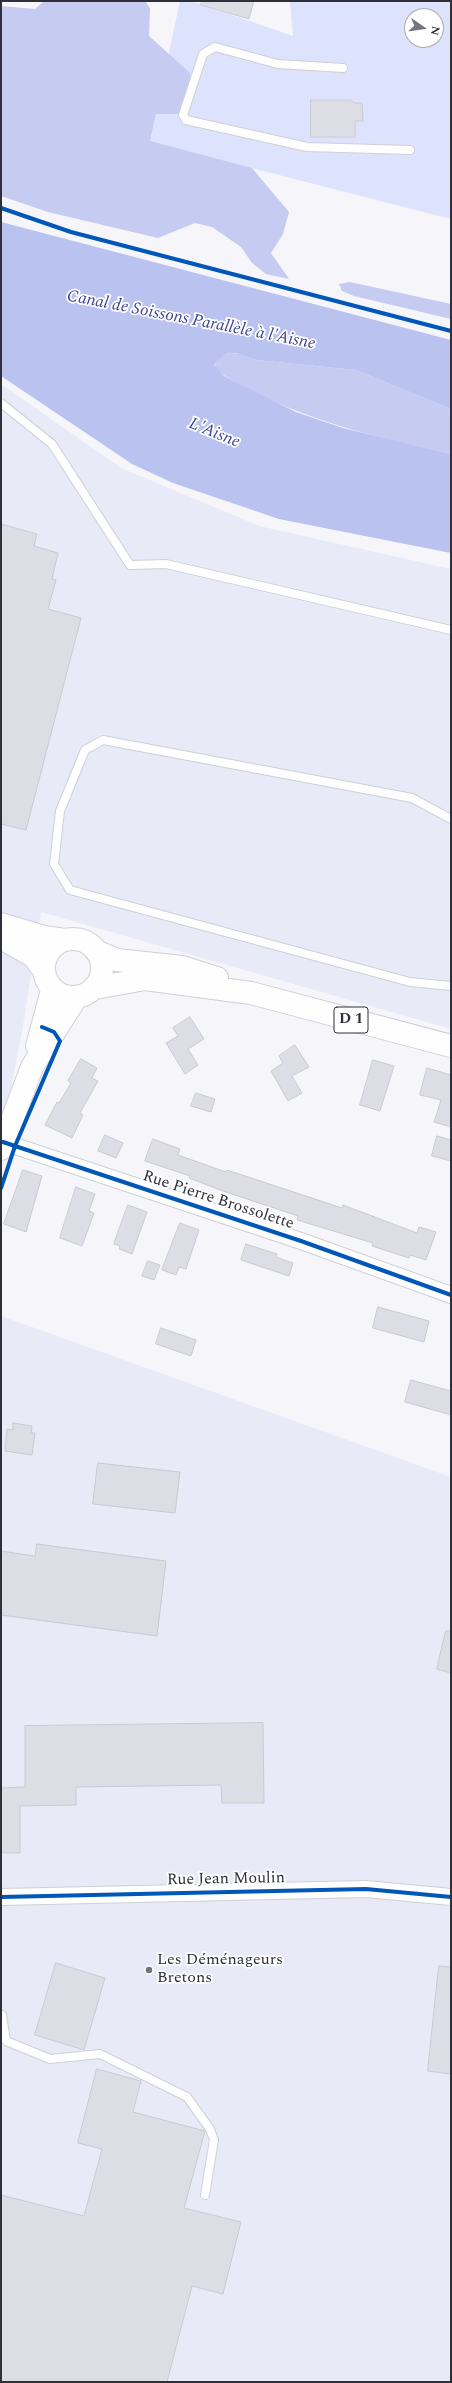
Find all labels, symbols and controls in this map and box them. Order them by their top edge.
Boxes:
north arrow [404,8,444,48]
text: N [426,24,444,37]
water label: Canal de Soissons Parallèle à l'Aisne [65,287,317,355]
water label: L'Aisne [185,415,243,453]
road number: D 1 [334,1007,368,1033]
street label: Rue Pierre Brossolette [140,1167,296,1235]
street label: Rue Jean Moulin [167,1869,285,1891]
place label: Les Déménageurs Bretons [157,1951,283,1989]
marker: Les Déménageurs Bretons [144,1965,154,1975]

